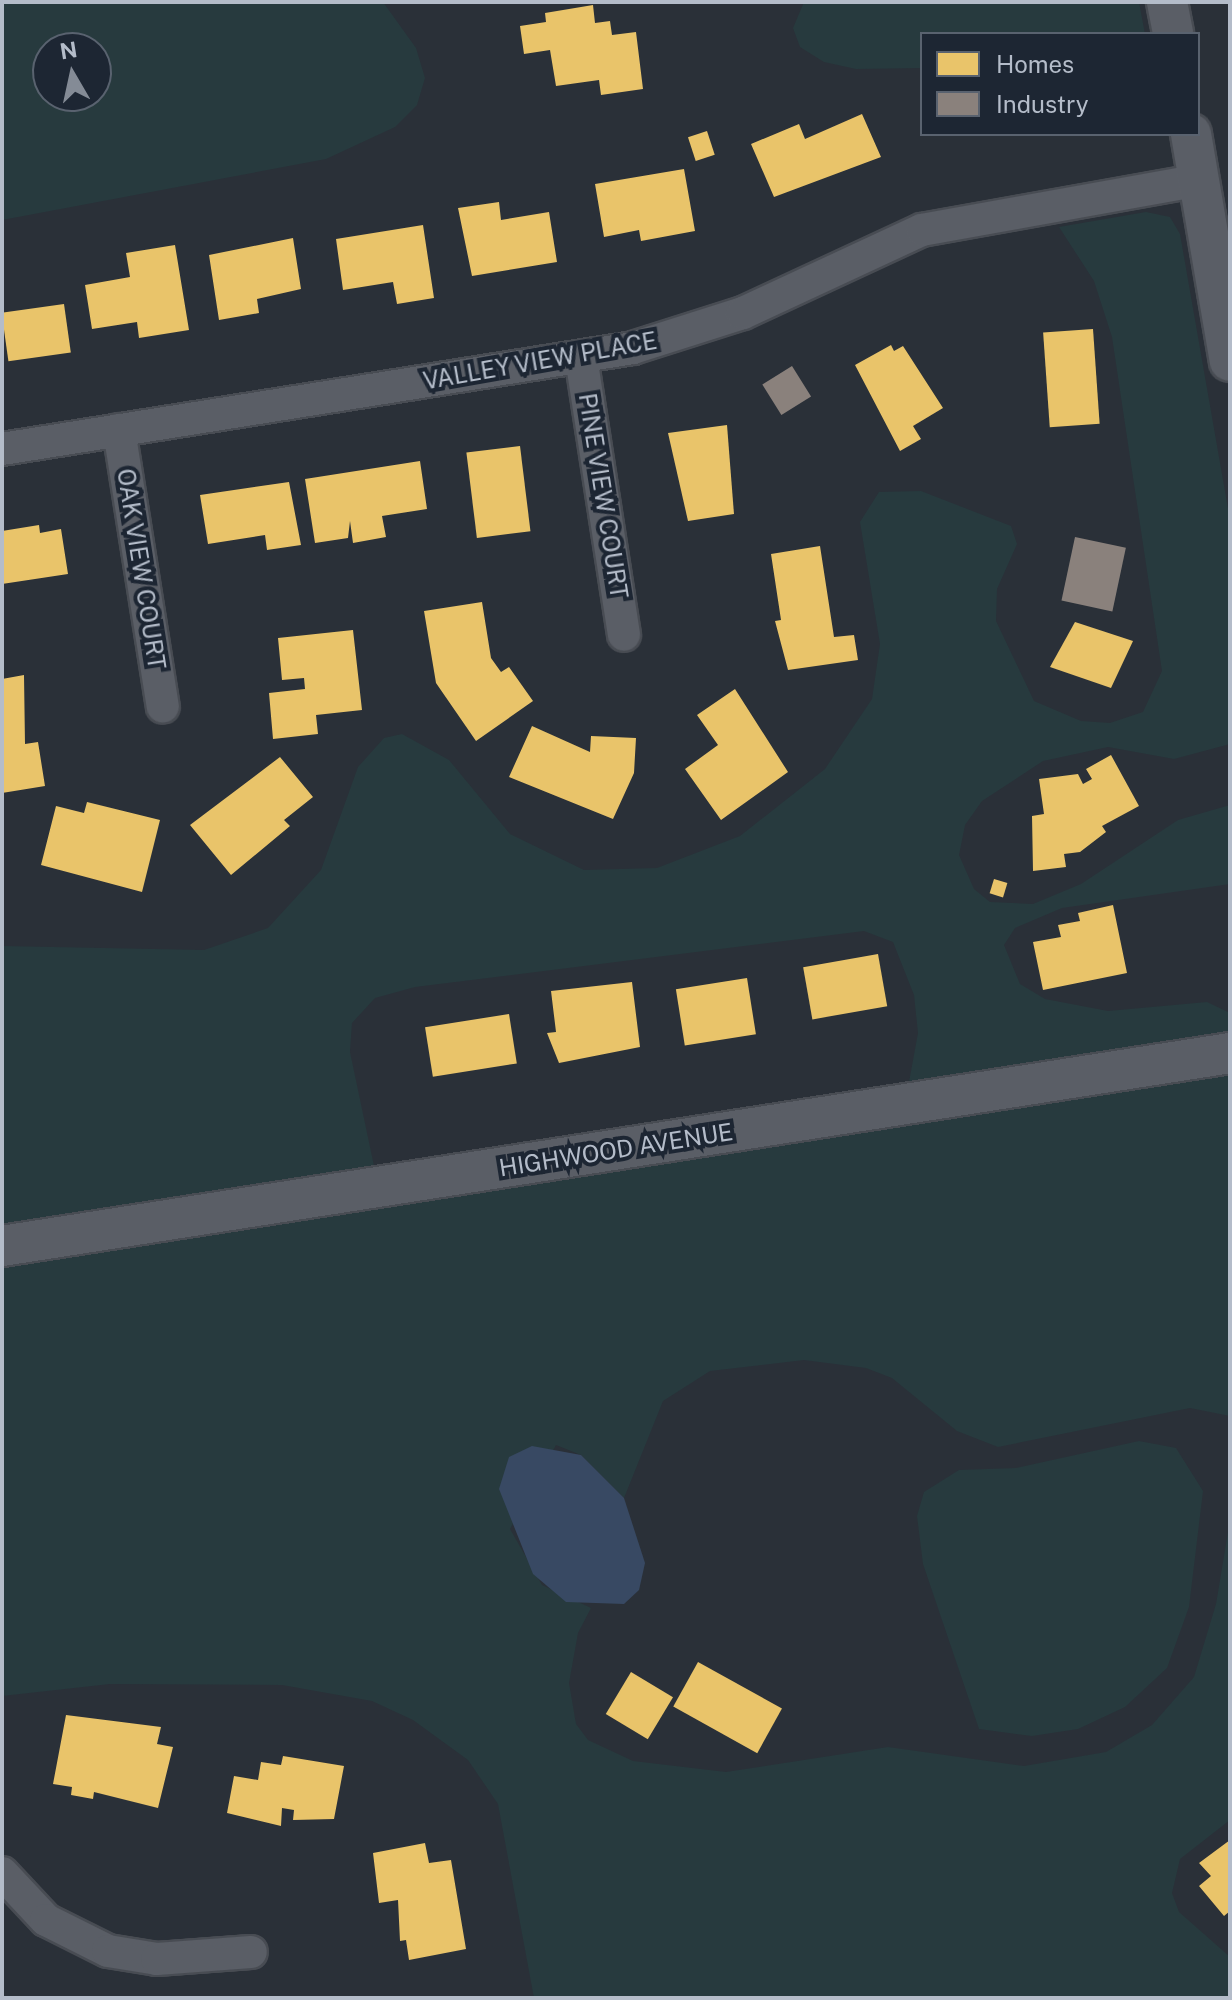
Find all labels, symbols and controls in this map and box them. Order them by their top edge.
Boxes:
north arrow [32,32,112,112]
legend [920,32,1200,136]
text: N [58,36,79,64]
text: Homes [996,50,1074,78]
text: Industry [996,90,1089,118]
street label: VALLEY VIEW PLACE [420,326,660,396]
street label: PINE VIEW COURT [572,391,634,601]
street label: OAK VIEW COURT [111,466,171,672]
street label: HIGHWOOD AVENUE [497,1117,735,1183]

